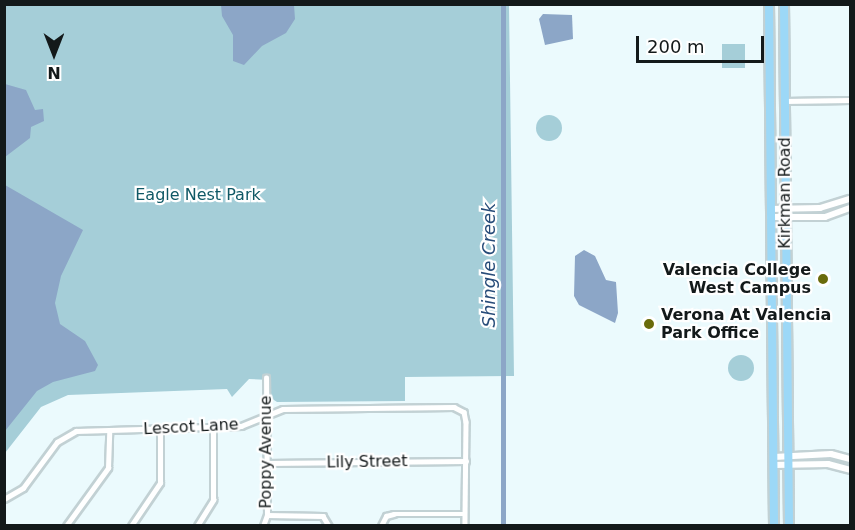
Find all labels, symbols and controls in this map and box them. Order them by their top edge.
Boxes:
north arrow [24,24,84,84]
scale bar [639,24,766,62]
text: 200 m [647,36,705,57]
text: N [47,63,61,82]
street label: Kirkman Road [775,137,795,249]
park label: Eagle Nest Park [135,185,261,205]
water label: Shingle Creek [478,202,500,328]
place label: Valencia College West Campus [663,260,811,298]
marker: Valencia College West Campus [816,272,830,286]
place label: Verona At Valencia Park Office [661,305,831,343]
marker: Verona At Valencia Park Office [642,317,656,331]
street label: Poppy Avenue [256,395,276,509]
street label: Lescot Lane [143,415,239,439]
street label: Lily Street [326,452,408,472]

